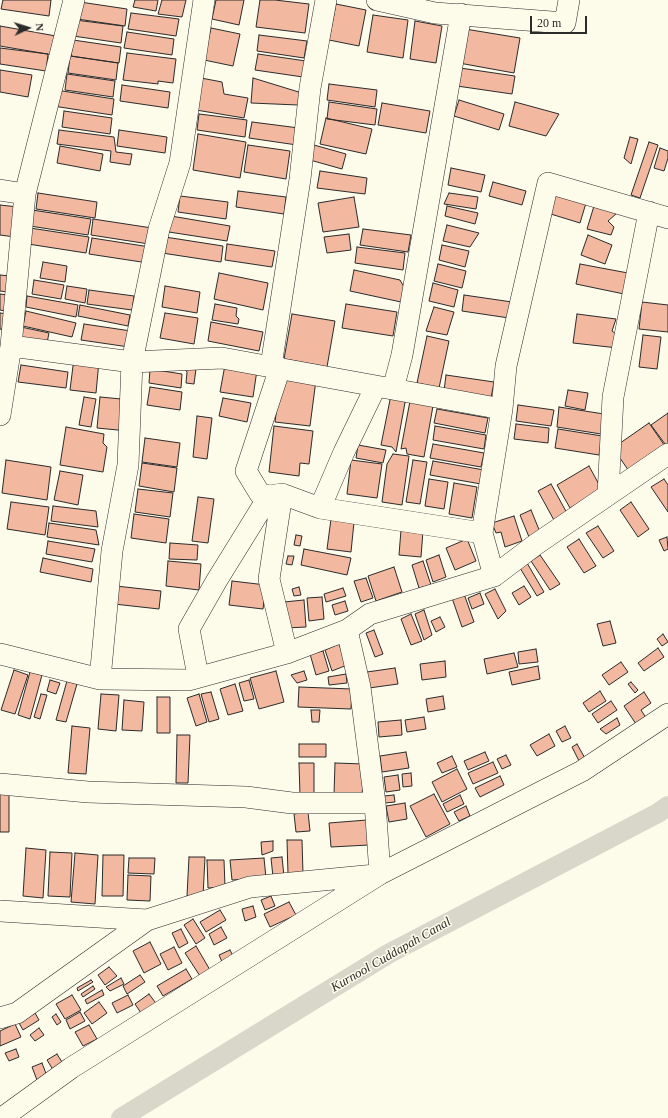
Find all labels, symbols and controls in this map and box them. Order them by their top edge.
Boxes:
north arrow [8,8,48,48]
scale bar [532,8,589,34]
text: 20 m [537,16,561,30]
text: N [34,23,46,32]
water label: Kurnool Cuddapah Canal [328,914,454,996]

